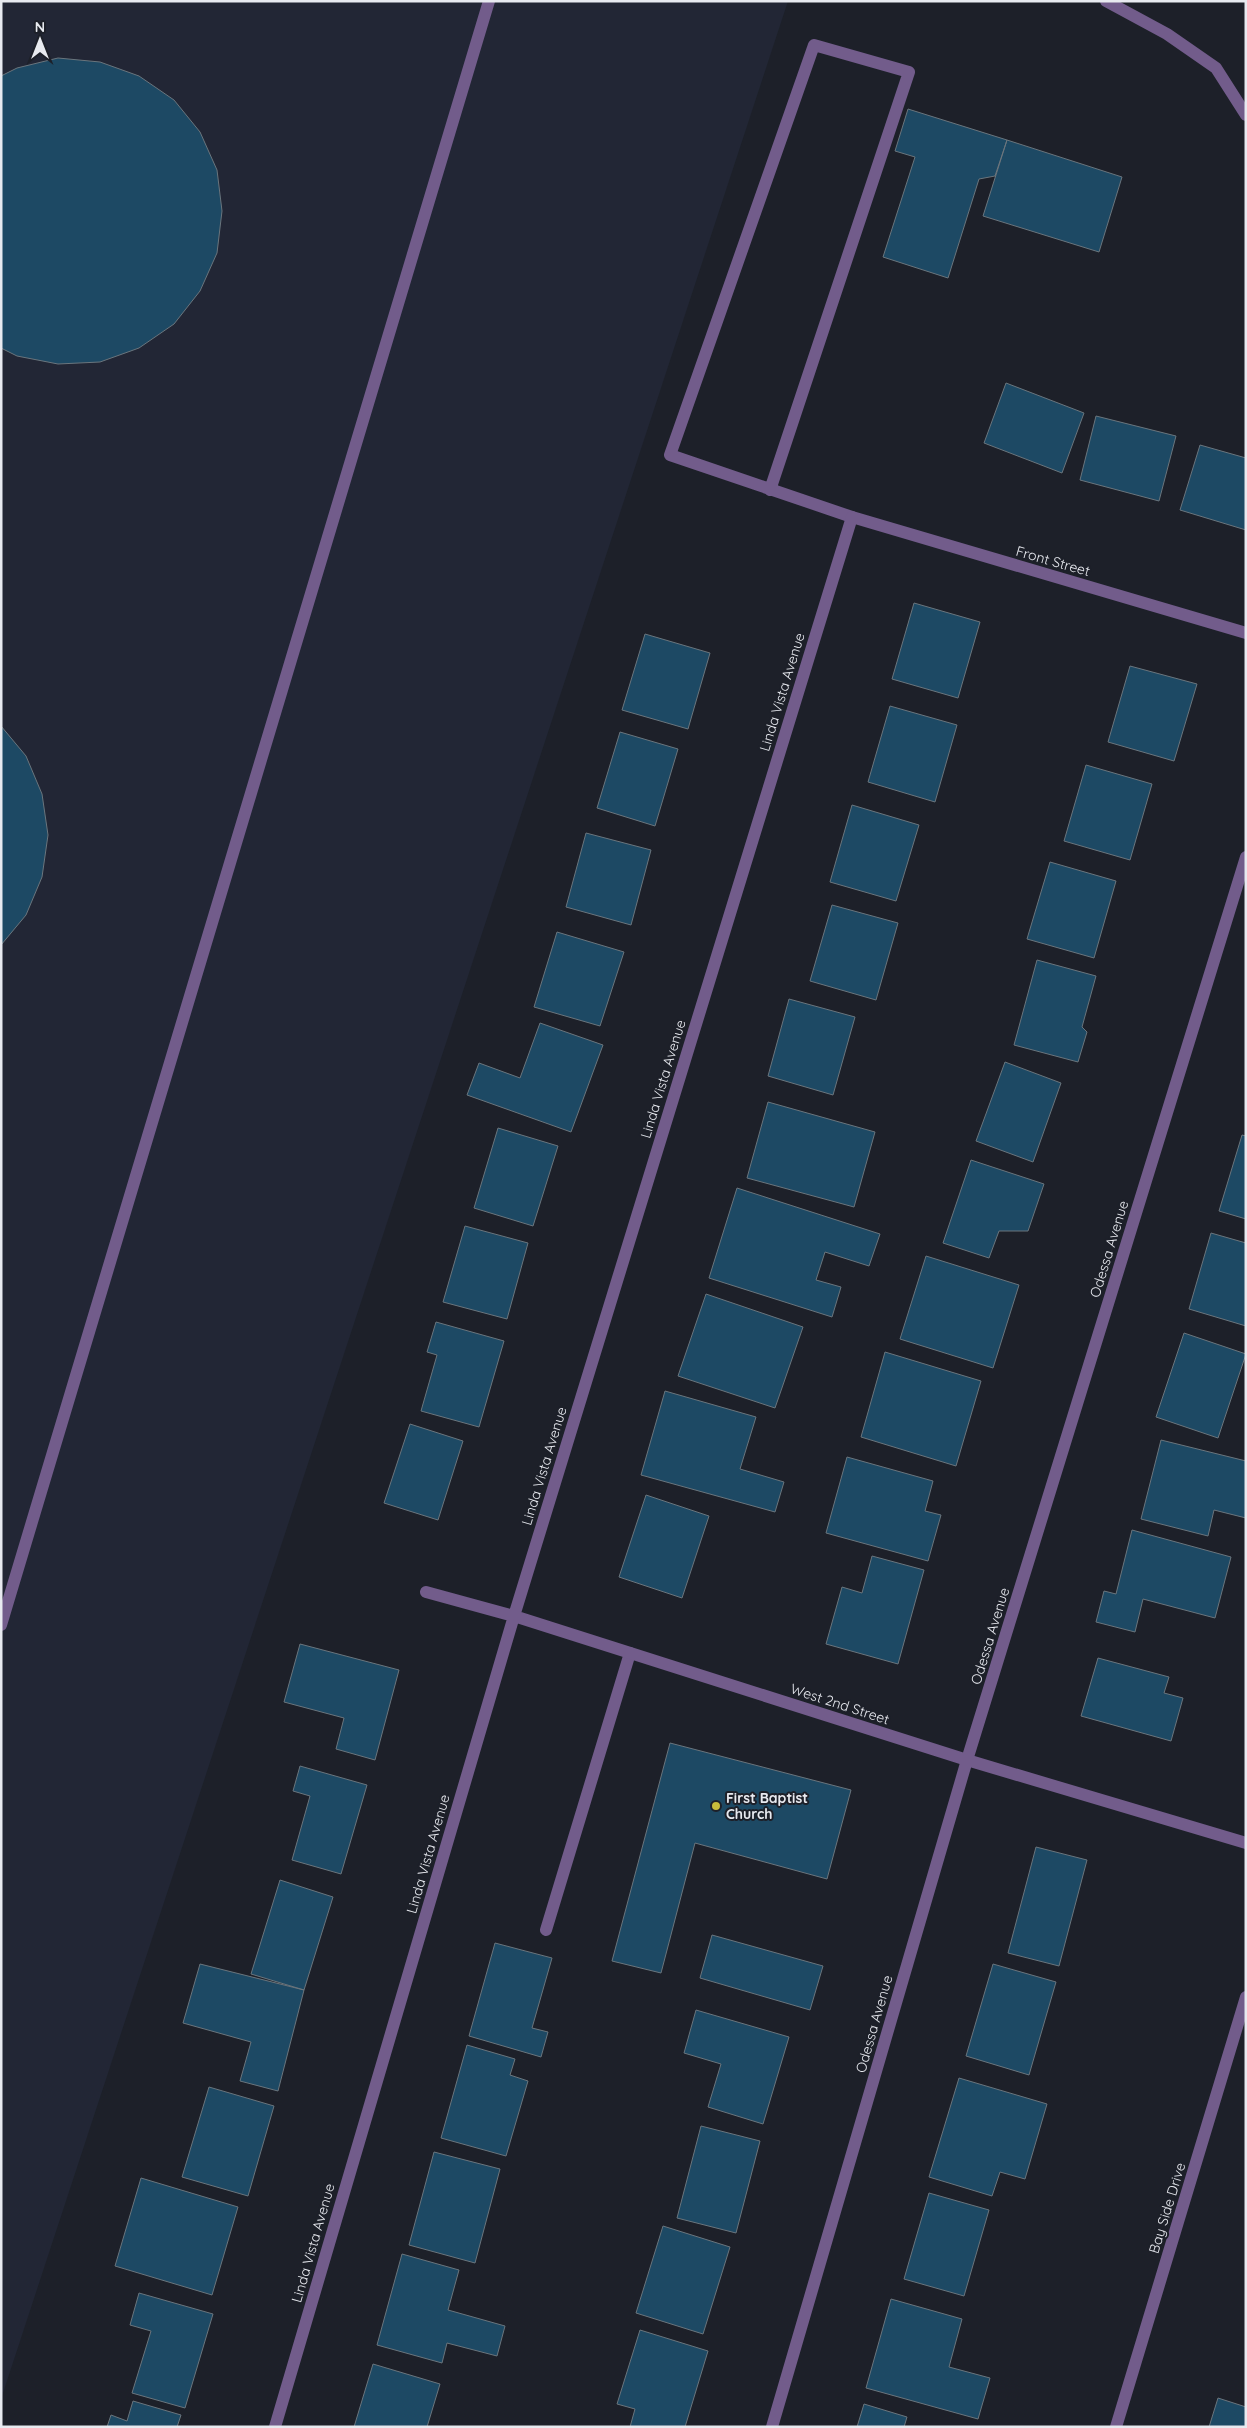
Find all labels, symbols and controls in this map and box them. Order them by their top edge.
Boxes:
north arrow [15,15,65,65]
text: N [35,18,45,36]
street label: Front Street [1014,542,1092,580]
street label: Linda Vista Avenue [755,630,809,754]
street label: Linda Vista Avenue [636,1017,690,1141]
street label: Odessa Avenue [1086,1198,1132,1300]
street label: Linda Vista Avenue [517,1404,571,1528]
street label: Odessa Avenue [967,1585,1013,1687]
street label: West 2nd Street [788,1680,892,1729]
place label: First Baptist Church [726,1789,808,1823]
street label: Linda Vista Avenue [402,1792,454,1916]
marker: First Baptist Church [710,1800,722,1812]
street label: Odessa Avenue [851,1973,897,2075]
street label: Bay Side Drive [1145,2160,1189,2256]
street label: Linda Vista Avenue [287,2181,339,2305]

